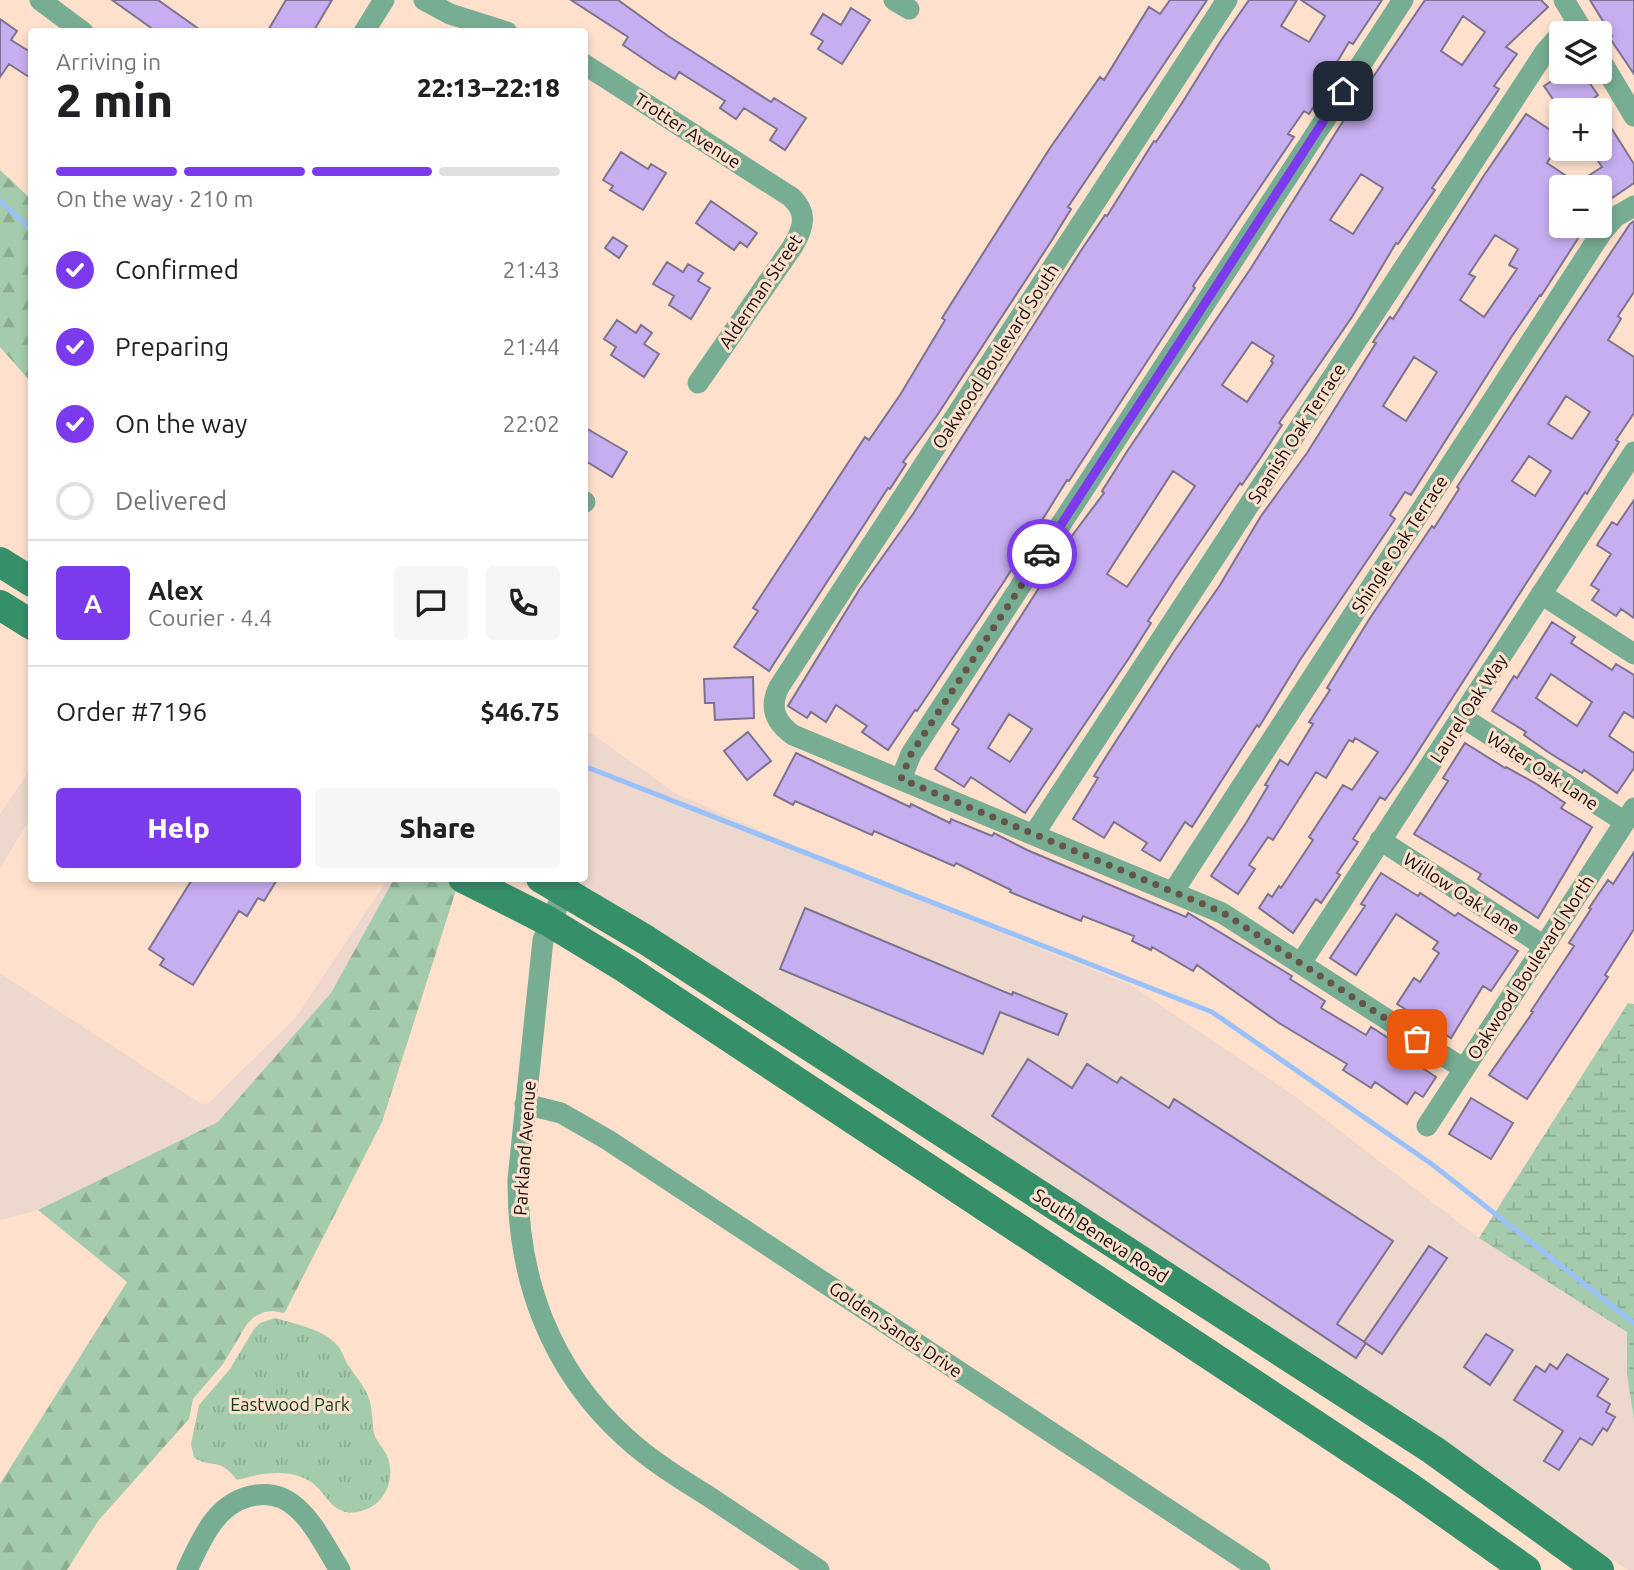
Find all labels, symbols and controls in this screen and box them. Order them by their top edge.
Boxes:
map controls [1549,21,1612,238]
button: layers [1549,21,1612,84]
text: Arriving in [56,49,161,74]
pin [1313,61,1373,121]
icon: home [1324,72,1362,110]
text: 22:13–22:18 [417,73,560,102]
text: 2 min [56,74,173,126]
street label: Trotter Avenue [631,88,745,172]
button: + [1549,98,1612,161]
button: − [1549,175,1612,238]
text: On the way · 210 m [56,186,253,211]
street label: Alderman Street [714,230,806,352]
icon: check [56,251,94,289]
text: Confirmed [115,255,239,284]
text: 21:43 [502,257,560,282]
street label: Oakwood Boulevard South [928,260,1062,452]
icon: check [56,328,94,366]
text: Preparing [115,332,229,361]
text: 21:44 [502,334,560,359]
street label: Spanish Oak Terrace [1243,359,1349,507]
icon: check [56,405,94,443]
text: On the way [115,409,247,438]
text: 22:02 [502,411,560,436]
street label: Shingle Oak Terrace [1347,471,1451,617]
text: Delivered [115,486,227,515]
courier [1007,519,1077,589]
icon: car [1023,535,1061,573]
button: chat [394,566,468,640]
button: phone [486,566,560,640]
text: Alex [148,576,203,605]
text: A [84,589,102,618]
text: Courier · 4.4 [148,605,272,630]
street label: Laurel Oak Way [1426,650,1511,766]
text: Order #7196 [56,697,207,726]
text: $46.75 [480,697,560,726]
street label: Water Oak Lane [1484,727,1602,813]
button: Help [56,788,301,868]
button: Share [315,788,560,868]
street label: Willow Oak Lane [1400,848,1524,938]
street label: Oakwood Boulevard North [1463,871,1597,1063]
pin [1387,1009,1447,1069]
icon: bag [1398,1020,1436,1058]
street label: Parkland Avenue [509,1080,539,1216]
street label: South Beneva Road [1030,1184,1172,1286]
street label: Golden Sands Drive [826,1277,966,1381]
park label: Eastwood Park [230,1394,350,1414]

